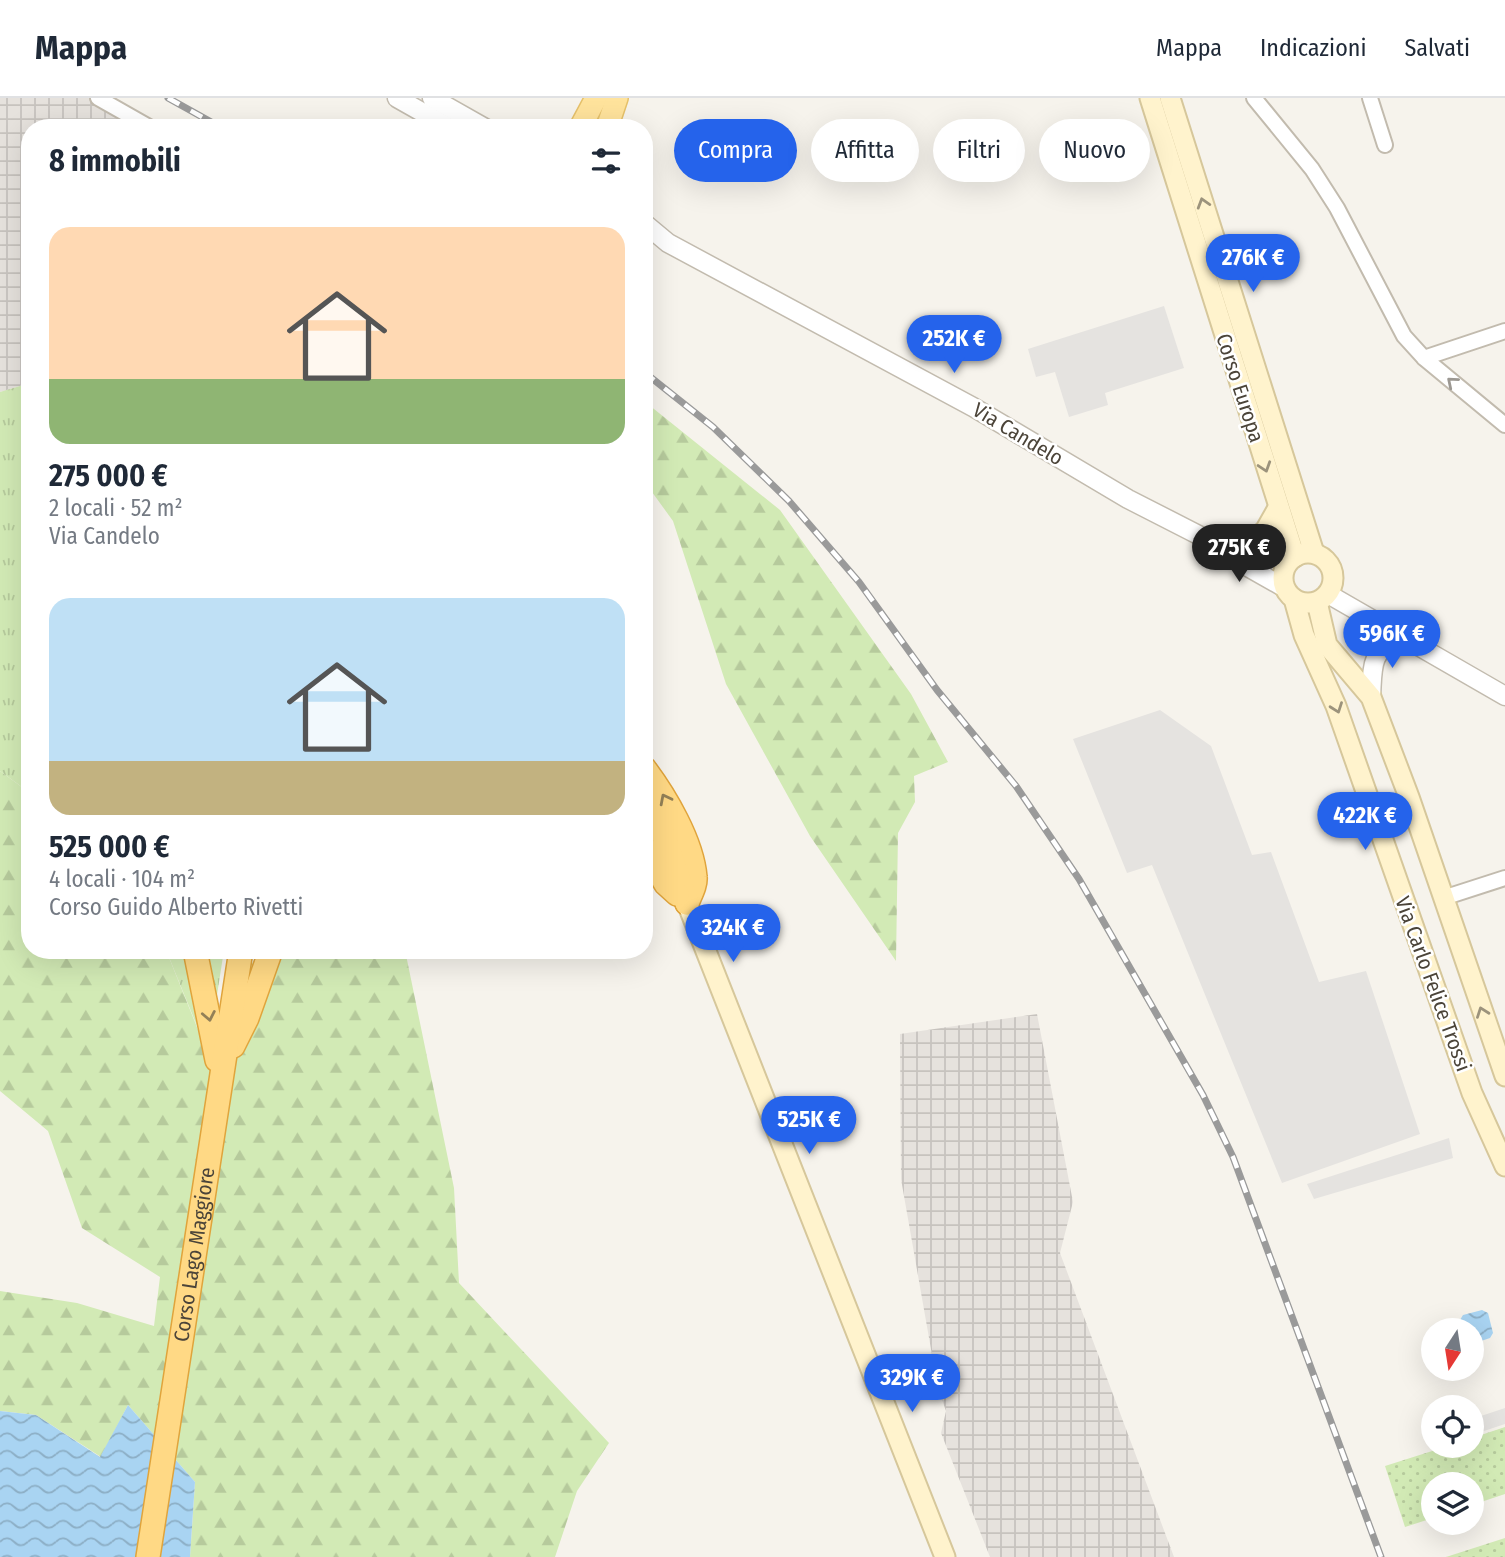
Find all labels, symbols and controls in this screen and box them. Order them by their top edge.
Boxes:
text: Mappa [35,28,127,68]
text: Mappa [1156,34,1222,62]
text: Indicazioni [1260,34,1366,62]
text: Salvati [1404,34,1470,62]
chip: Compra [674,119,797,182]
chip: Affitta [811,119,919,182]
chip: Filtri [933,119,1025,182]
chip: Nuovo [1039,119,1150,182]
icon: filters [587,142,625,180]
text: 8 immobili [49,143,181,179]
one-way arrow [1197,198,1212,210]
pin: 276K € [1196,234,1310,294]
text: 276K € [1222,243,1284,271]
icon: home [274,273,400,399]
pin: 252K € [897,316,1011,375]
text: 252K € [923,324,985,352]
street label: Corso Europa [1210,330,1270,446]
one-way arrow [1448,377,1460,390]
street label: Via Candelo [968,397,1068,471]
text: 275 000 € [49,458,168,494]
one-way arrow [1257,461,1272,473]
text: 2 locali · 52 m² [49,494,183,522]
text: Via Candelo [49,522,160,550]
pin: 275K € [1182,524,1296,584]
text: 275K € [1208,533,1270,561]
pin: 596K € [1335,610,1449,670]
text: 596K € [1359,619,1425,647]
icon: home [274,644,400,770]
one-way arrow [1328,701,1342,713]
pin: 422K € [1308,792,1422,852]
one-way arrow [659,794,673,806]
text: 422K € [1333,801,1397,829]
text: 525 000 € [49,829,170,865]
text: 4 locali · 104 m² [49,865,195,893]
text: Corso Guido Alberto Rivetti [49,893,303,921]
street label: Via Carlo Felice Trossi [1389,893,1477,1075]
pin: 324K € [676,904,790,964]
text: 324K € [701,913,765,941]
one-way arrow [1476,1006,1490,1018]
one-way arrow [201,1010,216,1022]
pin: 525K € [752,1096,866,1156]
text: 525K € [777,1105,841,1133]
street label: Corso Lago Maggiore [168,1165,221,1344]
north arrow [1421,1318,1484,1381]
map controls [1421,1318,1484,1535]
pin: 329K € [855,1354,969,1414]
text: 329K € [880,1363,944,1391]
button: locate [1421,1395,1484,1458]
button: layers [1421,1472,1484,1535]

